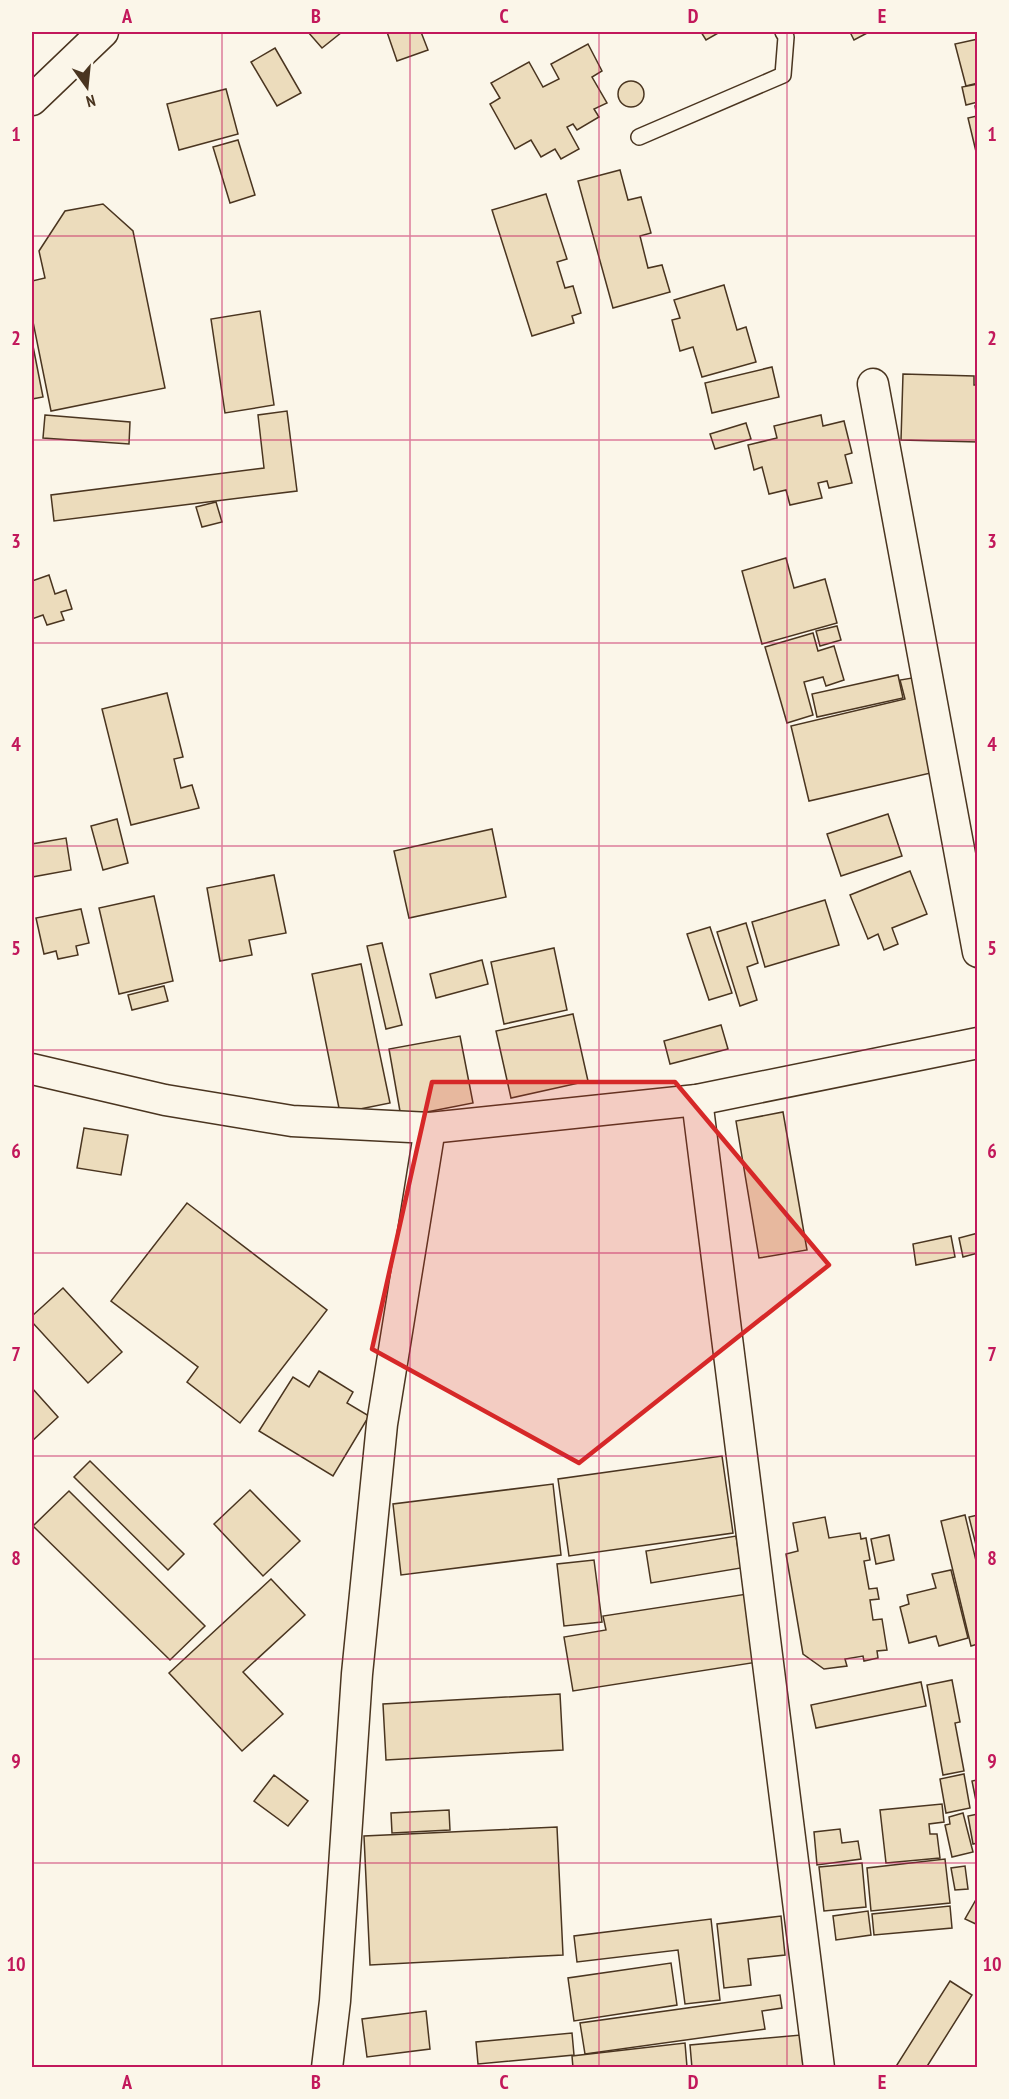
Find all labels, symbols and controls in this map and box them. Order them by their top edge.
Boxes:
text: A [121,3,133,29]
text: B [311,3,321,29]
text: C [499,3,509,29]
text: D [688,3,699,29]
text: E [878,3,886,29]
north arrow [57,57,117,117]
text: N [84,91,98,112]
text: 1 [11,121,21,147]
text: 1 [987,121,997,147]
text: 2 [11,325,21,351]
text: 2 [987,325,997,351]
text: 3 [11,528,21,554]
text: 3 [987,528,997,554]
text: 4 [11,731,21,757]
text: 4 [987,731,997,757]
text: 5 [11,935,21,961]
text: 5 [987,935,997,961]
text: 6 [11,1138,21,1164]
text: 6 [987,1138,997,1164]
text: 7 [11,1341,21,1367]
text: 7 [987,1341,997,1367]
text: 8 [11,1545,21,1571]
text: 8 [987,1545,997,1571]
text: 9 [11,1748,21,1774]
text: 9 [987,1748,997,1774]
text: 10 [6,1951,26,1977]
text: 10 [982,1951,1002,1977]
text: A [121,2069,133,2095]
text: B [311,2069,321,2095]
text: C [499,2069,509,2095]
text: D [688,2069,699,2095]
text: E [878,2069,886,2095]

